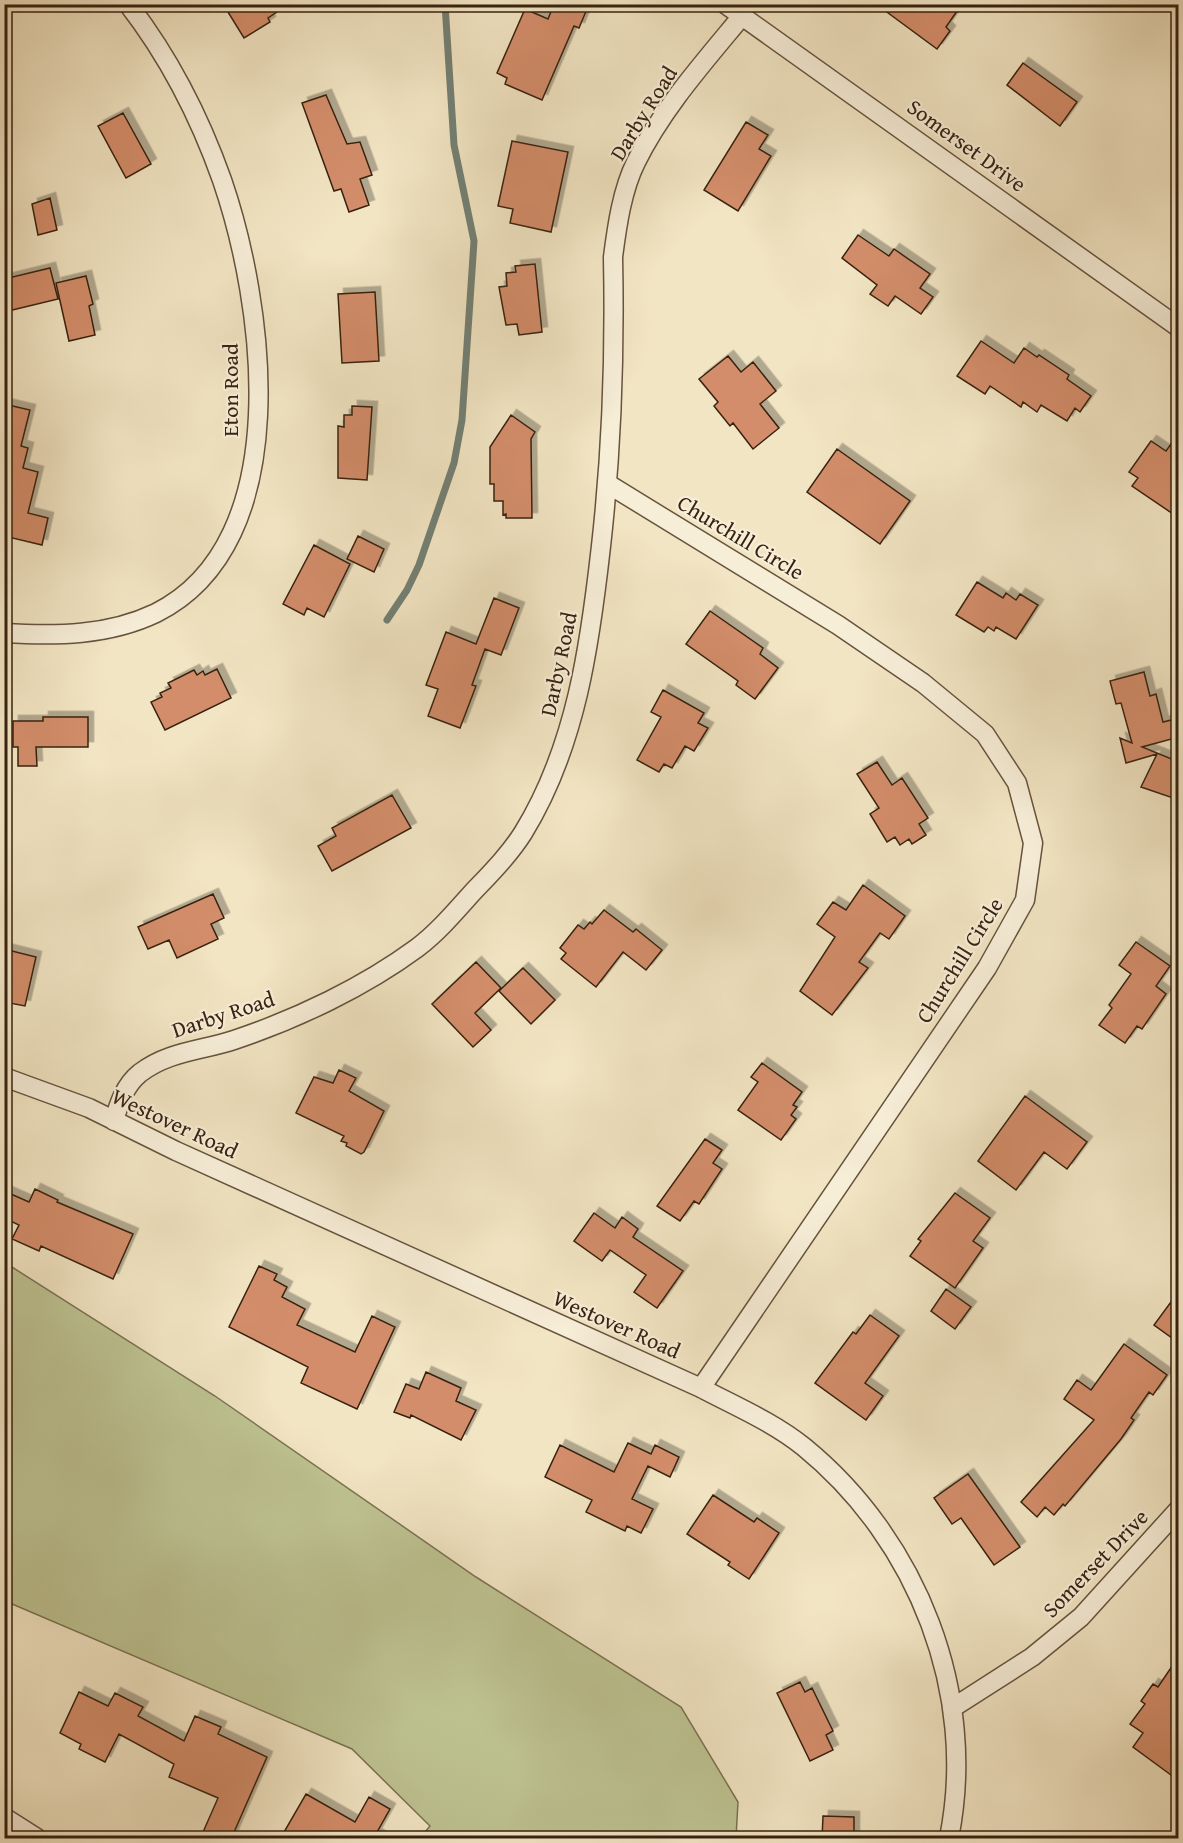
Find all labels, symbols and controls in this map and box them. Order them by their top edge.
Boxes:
street label: Darby Road [601,59,685,166]
street label: Somerset Drive [901,91,1033,199]
street label: Eton Road [214,343,246,437]
street label: Churchill Circle [672,486,810,588]
street label: Darby Road [531,609,585,719]
street label: Churchill Circle [908,891,1010,1029]
street label: Darby Road [168,982,279,1046]
street label: Westover Road [107,1080,244,1166]
street label: Westover Road [548,1282,686,1366]
street label: Somerset Drive [1035,1501,1155,1625]

